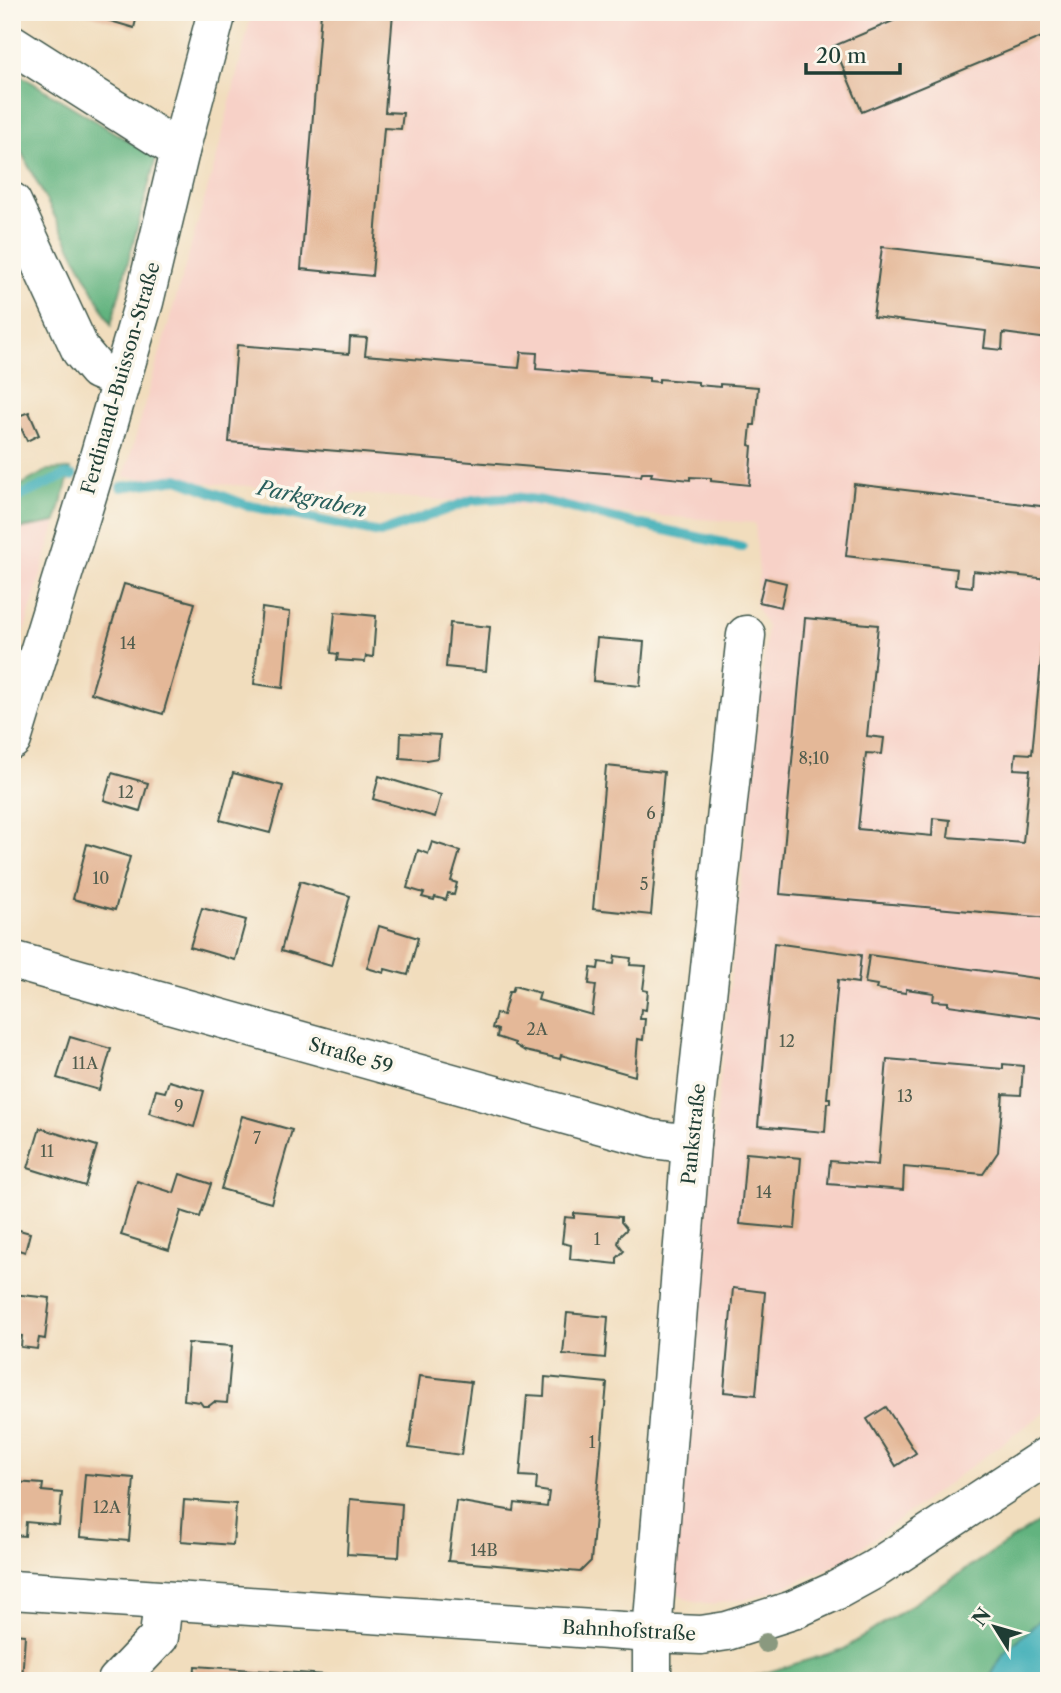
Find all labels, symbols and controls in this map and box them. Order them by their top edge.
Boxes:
scale bar [806,32,900,76]
text: 20 m [816,43,867,68]
street label: Ferdinand-Buisson-Straße [76,259,165,497]
water label: Parkgraben [253,474,369,522]
house number: 14 [120,633,136,653]
house number: 8;10 [799,748,829,768]
house number: 12 [118,782,134,802]
house number: 6 [646,803,656,823]
house number: 10 [93,868,109,888]
house number: 5 [640,874,648,894]
house number: 2A [526,1019,549,1039]
house number: 12 [779,1031,795,1051]
street label: Straße 59 [306,1033,396,1078]
house number: 11A [72,1053,99,1073]
street label: Pankstraße [677,1082,710,1186]
house number: 13 [897,1086,913,1106]
house number: 9 [174,1096,184,1116]
house number: 7 [253,1128,261,1148]
house number: 11 [40,1141,54,1161]
house number: 14 [756,1182,772,1202]
house number: 1 [594,1229,601,1249]
house number: 1 [589,1432,596,1452]
house number: 12A [93,1497,122,1517]
house number: 14B [470,1540,498,1560]
north arrow [960,1592,1030,1662]
text: N [968,1604,996,1631]
street label: Bahnhofstraße [561,1616,696,1645]

